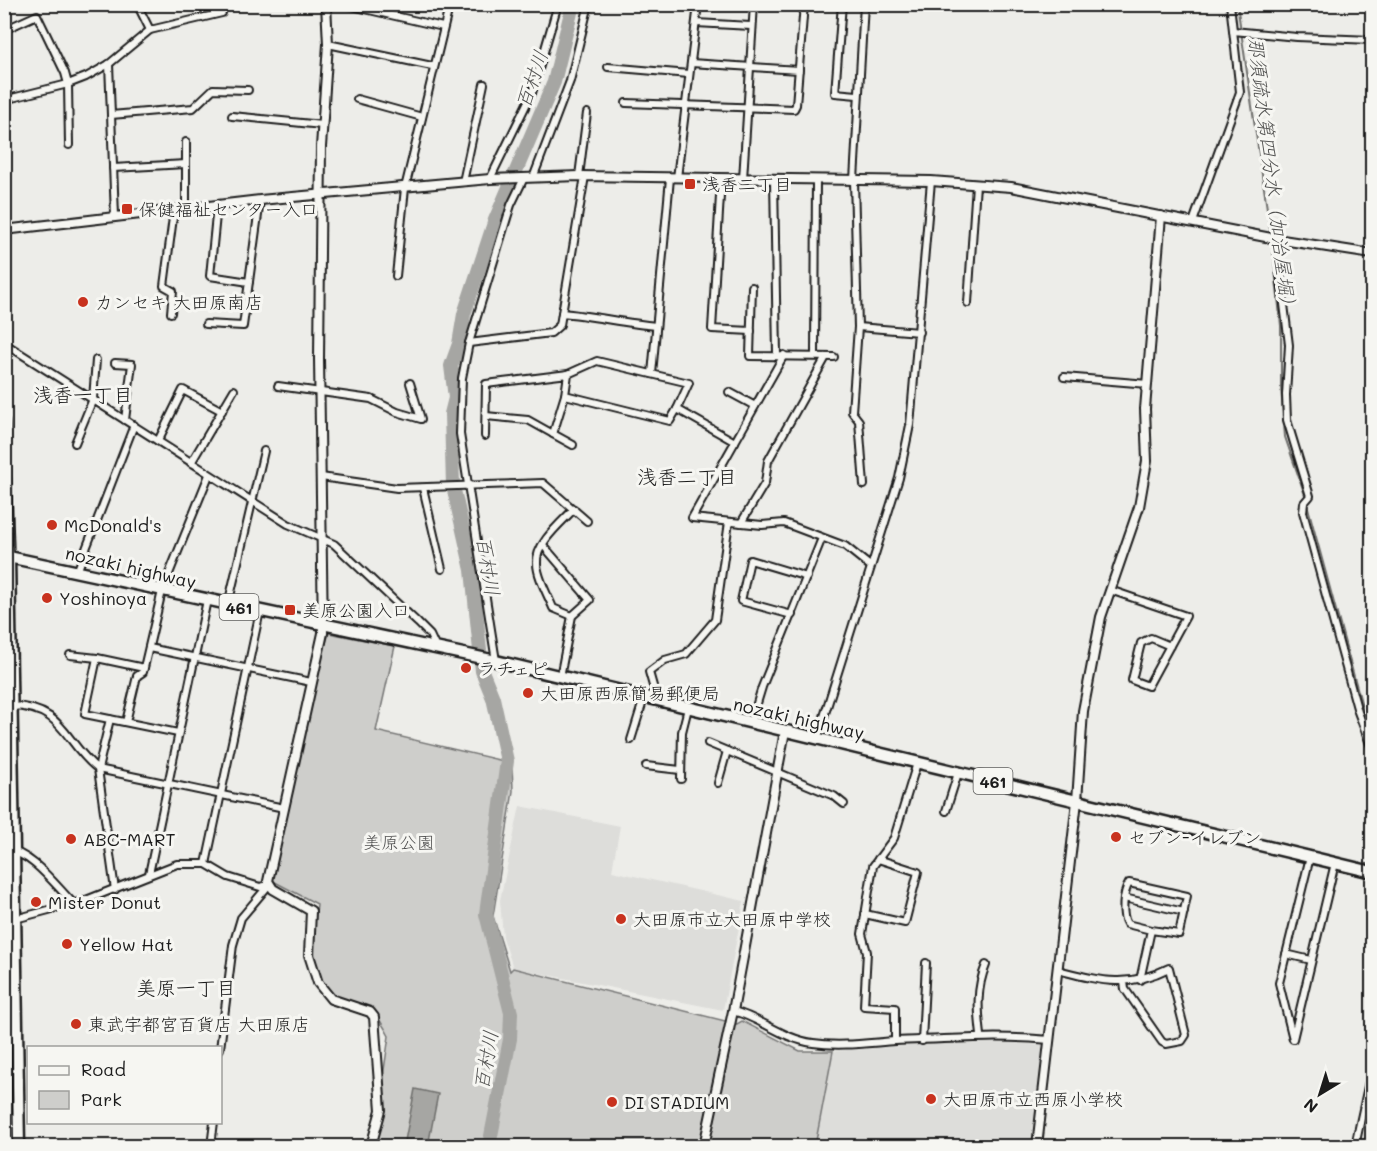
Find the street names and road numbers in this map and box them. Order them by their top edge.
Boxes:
street label: nozaki highway [63,540,199,594]
road number: 461 [220,594,258,620]
street label: nozaki highway [731,691,867,745]
road number: 461 [974,768,1012,794]

